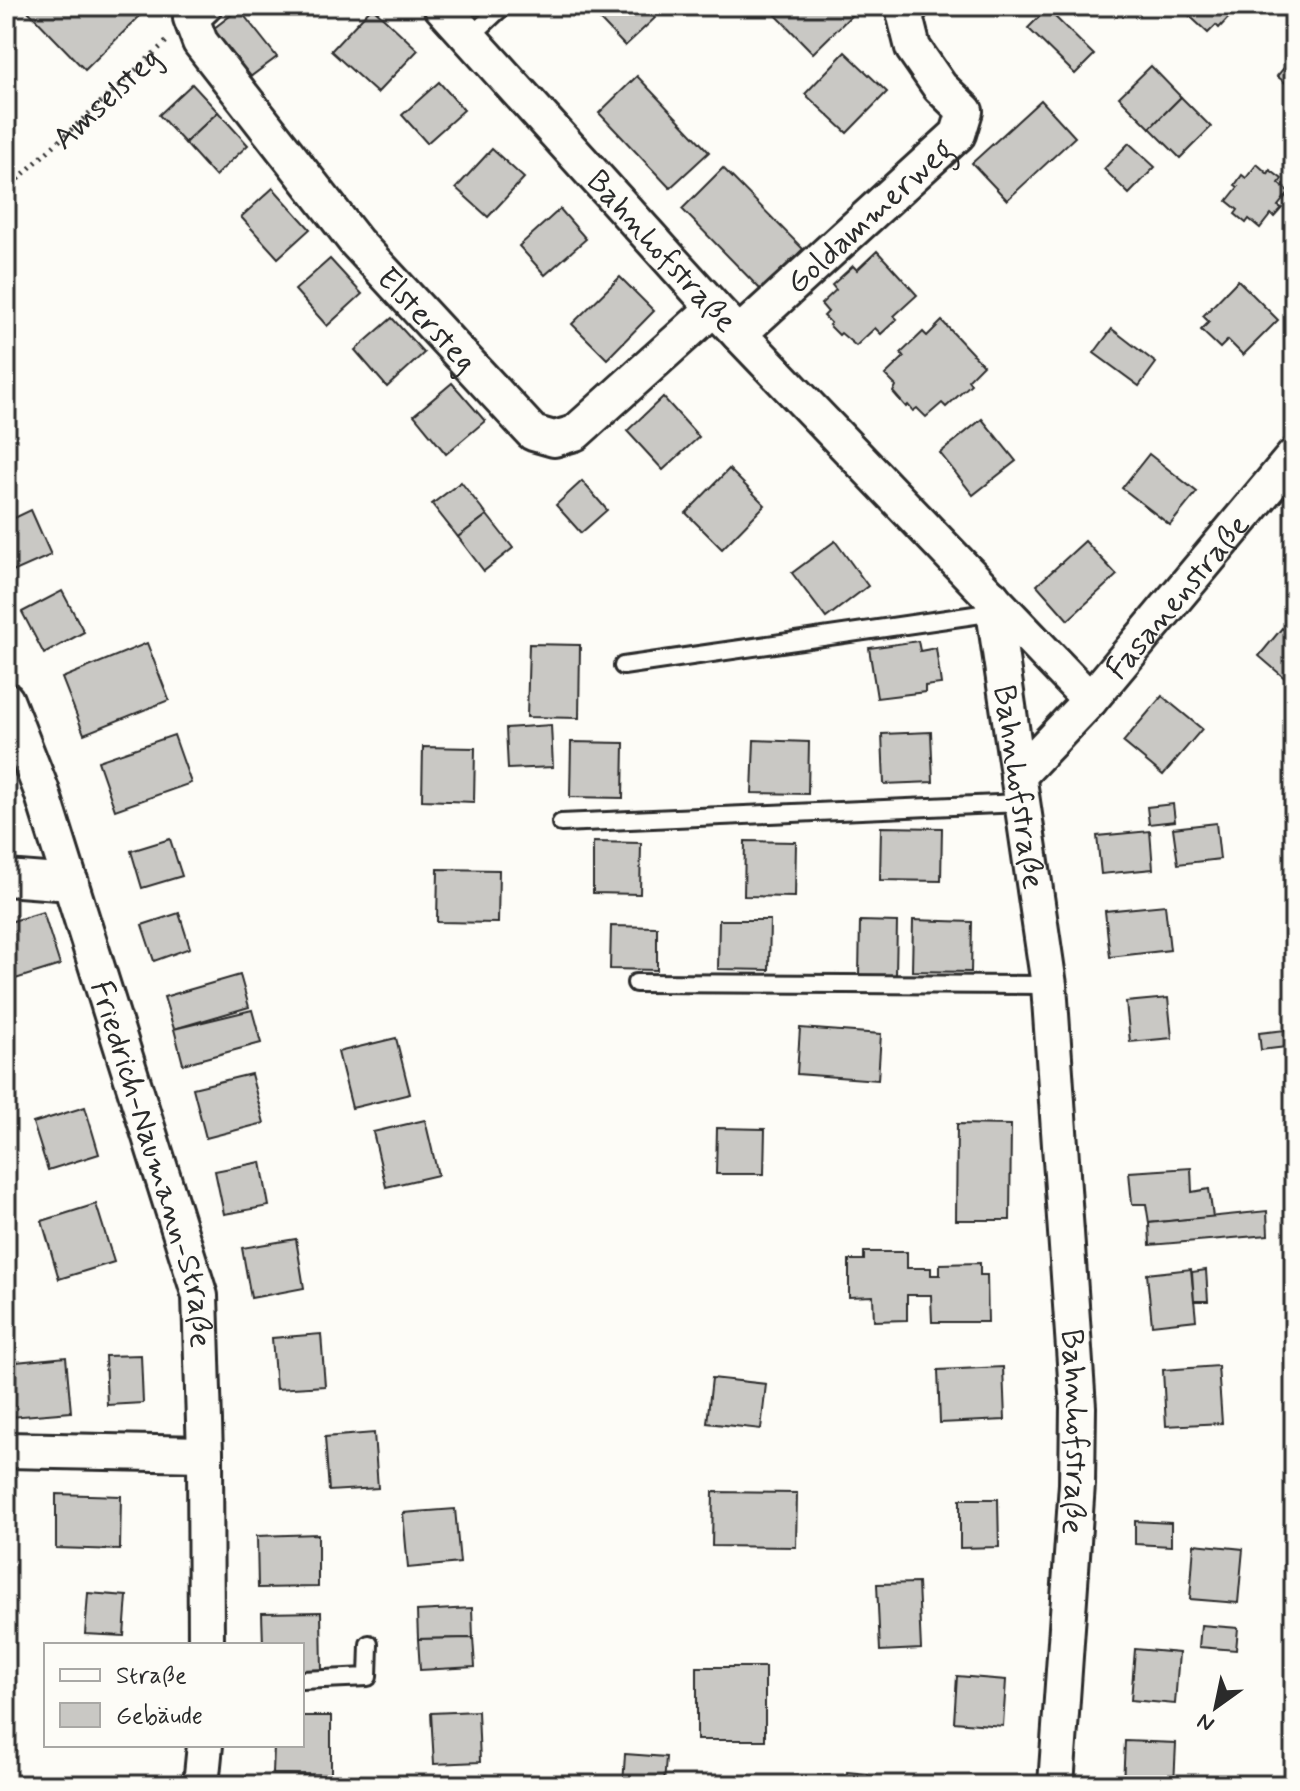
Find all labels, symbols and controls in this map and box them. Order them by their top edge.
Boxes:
street label: Amselsteg [44,38,170,160]
street label: Goldammerweg [777,129,965,304]
street label: Bahnhofstraße [576,162,746,343]
street label: Elstersteg [366,259,485,382]
street label: Fasanenstraße [1097,506,1260,689]
street label: Bahnhofstraße [982,682,1054,892]
street label: Friedrich-Naumann-Straße [79,975,221,1349]
street label: Bahnhofstraße [1050,1328,1097,1536]
legend [44,1643,304,1747]
text: Straße [116,1661,187,1692]
north arrow [1176,1667,1256,1747]
text: Gebäude [116,1701,203,1732]
text: N [1192,1706,1220,1738]

